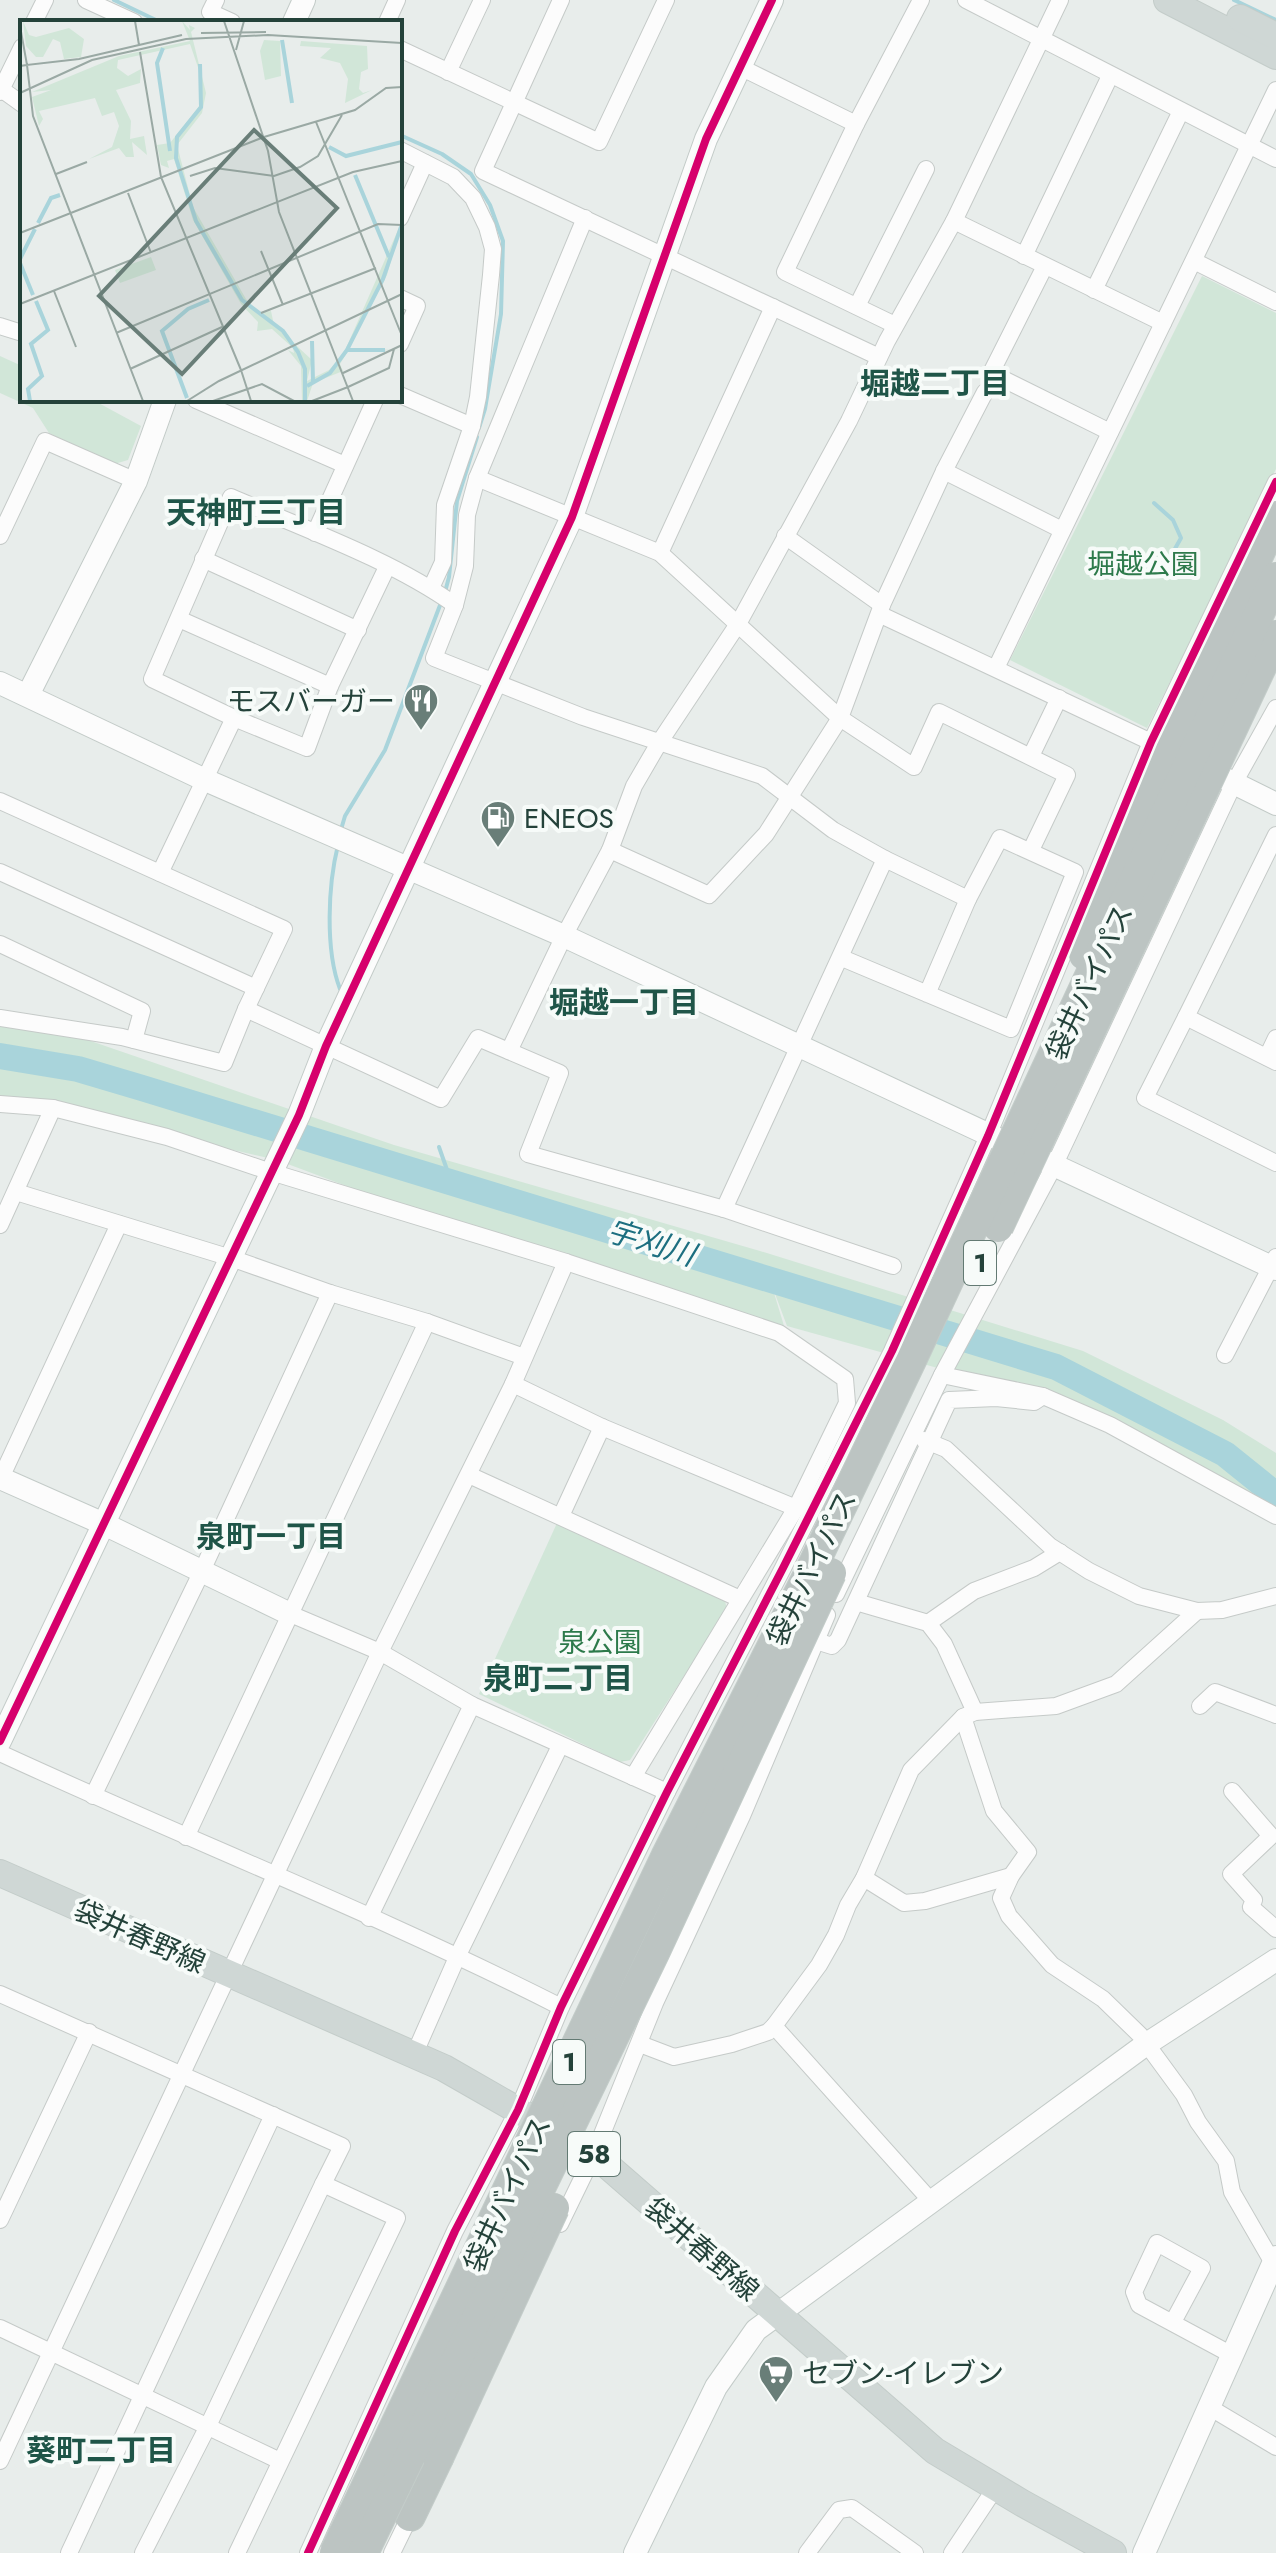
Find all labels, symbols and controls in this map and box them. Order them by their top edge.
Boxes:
inset map [20,20,402,402]
district label: 堀越二丁目 [860,362,1010,405]
district label: 天神町三丁目 [166,491,346,534]
park label: 堀越公園 [1087,544,1199,585]
place label: モスバーガー [227,681,395,722]
restaurant icon: モスバーガー [402,682,440,732]
place label: ENEOS [524,798,614,839]
fuel station icon: ENEOS [479,799,517,849]
street label: 袋井バイパス [1035,898,1143,1067]
district label: 堀越一丁目 [549,981,699,1024]
water label: 宇刈川 [602,1209,703,1277]
road number: 1 [964,1241,996,1285]
street label: 袋井バイパス [756,1484,867,1652]
district label: 泉町一丁目 [196,1515,346,1558]
park label: 泉公園 [558,1622,642,1663]
district label: 泉町二丁目 [483,1657,633,1700]
street label: 袋井春野線 [68,1889,212,1984]
road number: 1 [553,2040,585,2084]
street label: 袋井バイパス [453,2110,561,2279]
road number: 58 [568,2132,620,2176]
street label: 袋井春野線 [635,2188,768,2311]
place label: セブン-イレブン [802,2353,1004,2394]
supermarket icon: セブン-イレブン [757,2354,795,2404]
district label: 葵町二丁目 [26,2429,176,2472]

